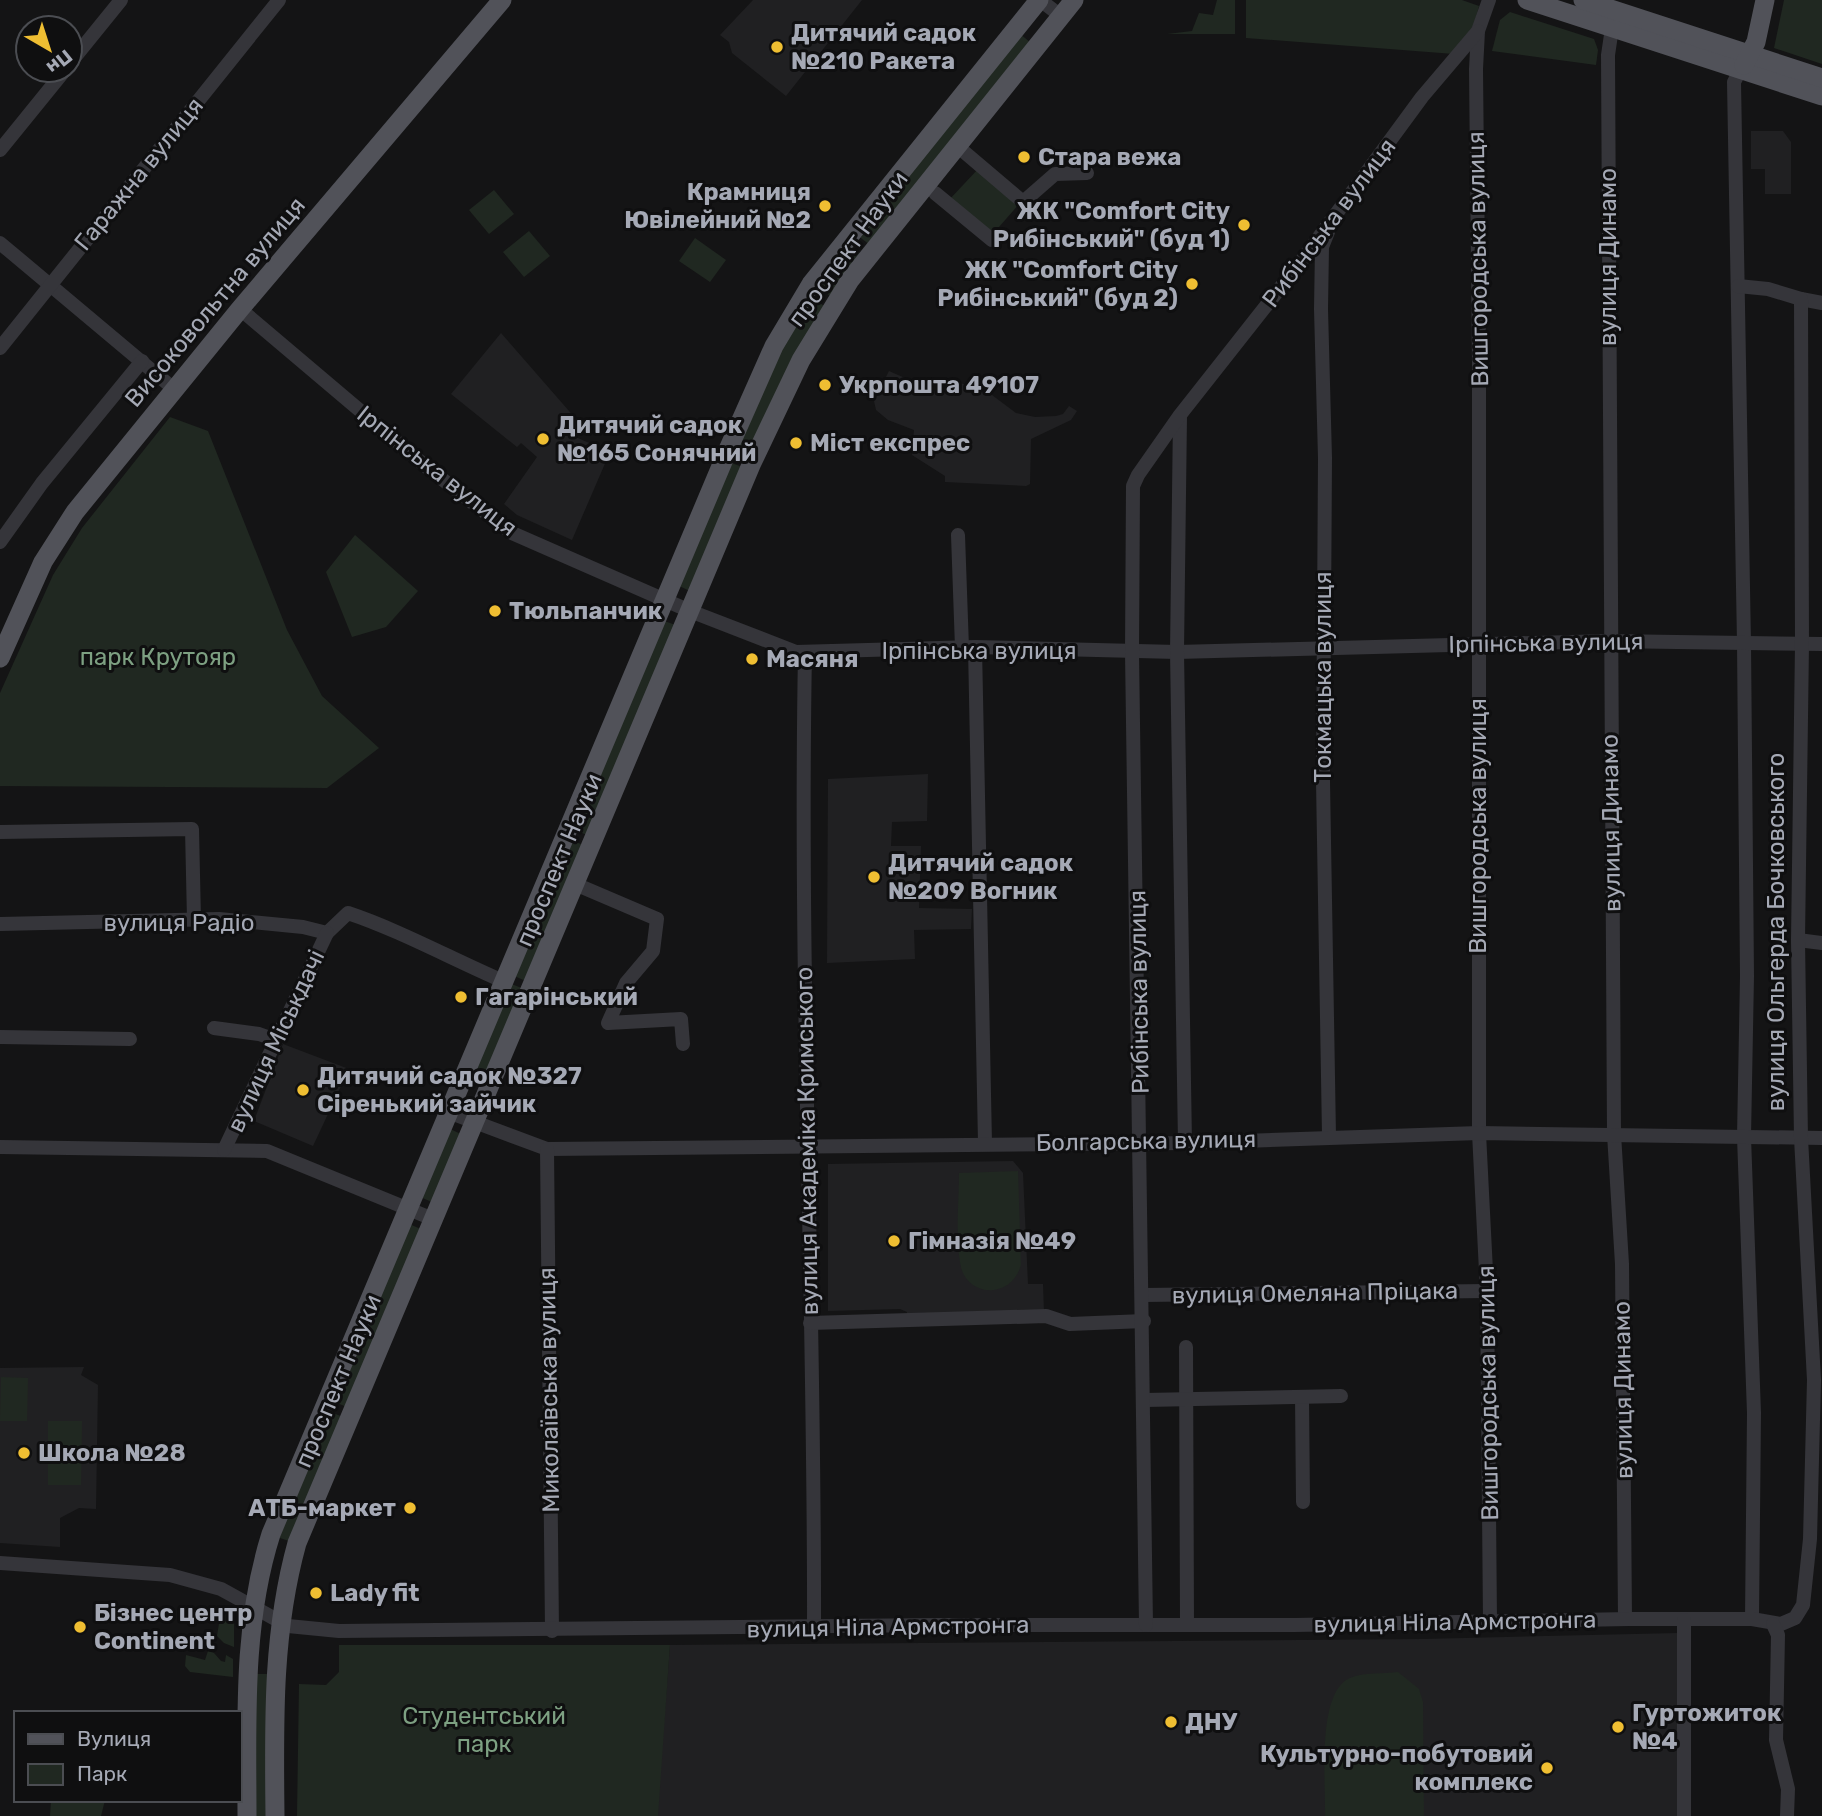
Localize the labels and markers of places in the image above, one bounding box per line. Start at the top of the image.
place label: Дитячий садок №210 Ракета [791,19,977,75]
marker: Дитячий садок №210 Ракета [769,39,785,55]
place label: Стара вежа [1038,143,1181,171]
marker: Стара вежа [1016,149,1032,165]
place label: Крамниця Ювілейний №2 [624,178,811,234]
place label: ЖК "Comfort City Рибінський" (буд 1) [993,197,1230,253]
marker: Крамниця Ювілейний №2 [817,198,833,214]
marker: ЖК "Comfort City Рибінський" (буд 1) [1236,217,1252,233]
place label: ЖК "Comfort City Рибінський" (буд 2) [937,256,1178,312]
marker: ЖК "Comfort City Рибінський" (буд 2) [1184,276,1200,292]
place label: Укрпошта 49107 [839,371,1039,399]
marker: Укрпошта 49107 [817,377,833,393]
place label: Дитячий садок №165 Сонячний [557,411,756,467]
place label: Міст експрес [810,429,970,457]
marker: Дитячий садок №165 Сонячний [535,431,551,447]
marker: Міст експрес [788,435,804,451]
place label: Тюльпанчик [509,597,663,625]
marker: Тюльпанчик [487,603,503,619]
place label: Масяня [766,645,859,673]
marker: Масяня [744,651,760,667]
place label: Дитячий садок №209 Вогник [888,849,1074,905]
marker: Дитячий садок №209 Вогник [866,869,882,885]
place label: Гагарінський [475,983,638,1011]
marker: Гагарінський [453,989,469,1005]
place label: Дитячий садок №327 Сіренький зайчик [317,1062,582,1118]
marker: Дитячий садок №327 Сіренький зайчик [295,1082,311,1098]
place label: Гімназія №49 [908,1227,1076,1255]
marker: Гімназія №49 [886,1233,902,1249]
place label: Школа №28 [38,1439,186,1467]
marker: Школа №28 [16,1445,32,1461]
place label: АТБ-маркет [248,1494,396,1522]
marker: АТБ-маркет [402,1500,418,1516]
place label: Lady fit [330,1579,420,1607]
marker: Lady fit [308,1585,324,1601]
place label: Бізнес центр Continent [94,1599,252,1655]
marker: Бізнес центр Continent [72,1619,88,1635]
place label: Гуртожиток №4 [1632,1699,1782,1755]
place label: ДНУ [1185,1708,1238,1736]
marker: ДНУ [1163,1714,1179,1730]
marker: Гуртожиток №4 [1610,1719,1626,1735]
place label: Культурно-побутовий комплекс [1260,1740,1533,1796]
marker: Культурно-побутовий комплекс [1539,1760,1555,1776]

